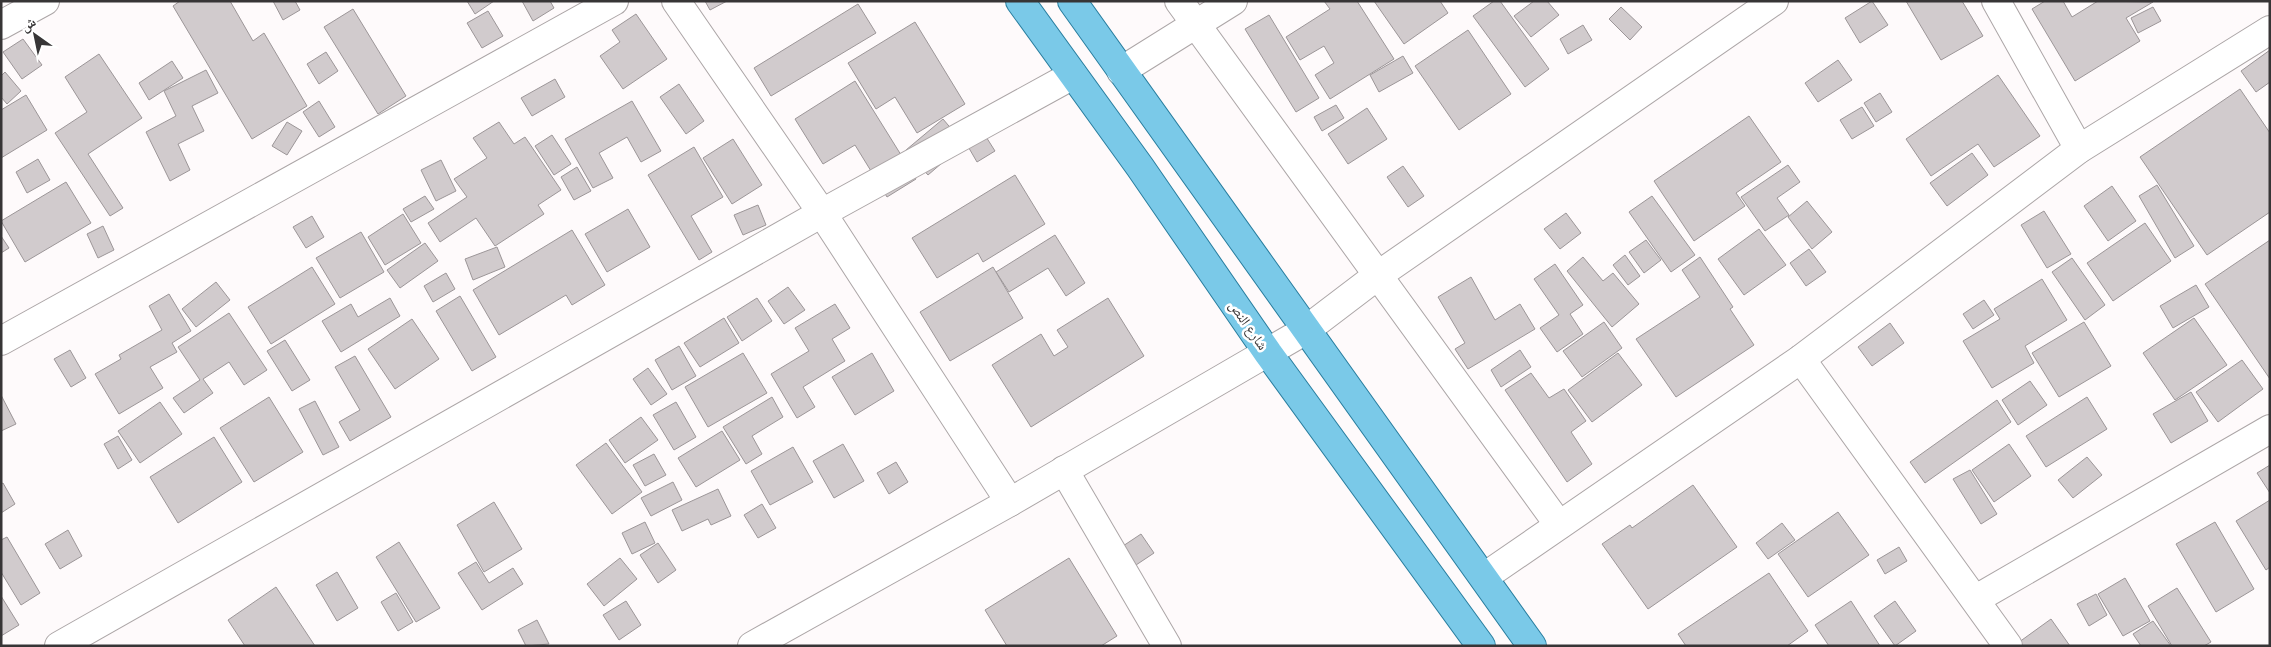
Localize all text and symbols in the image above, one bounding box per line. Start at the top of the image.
north arrow [10,10,60,60]
text: ش [17,12,39,36]
street label: شارع النص [1224,297,1272,354]

